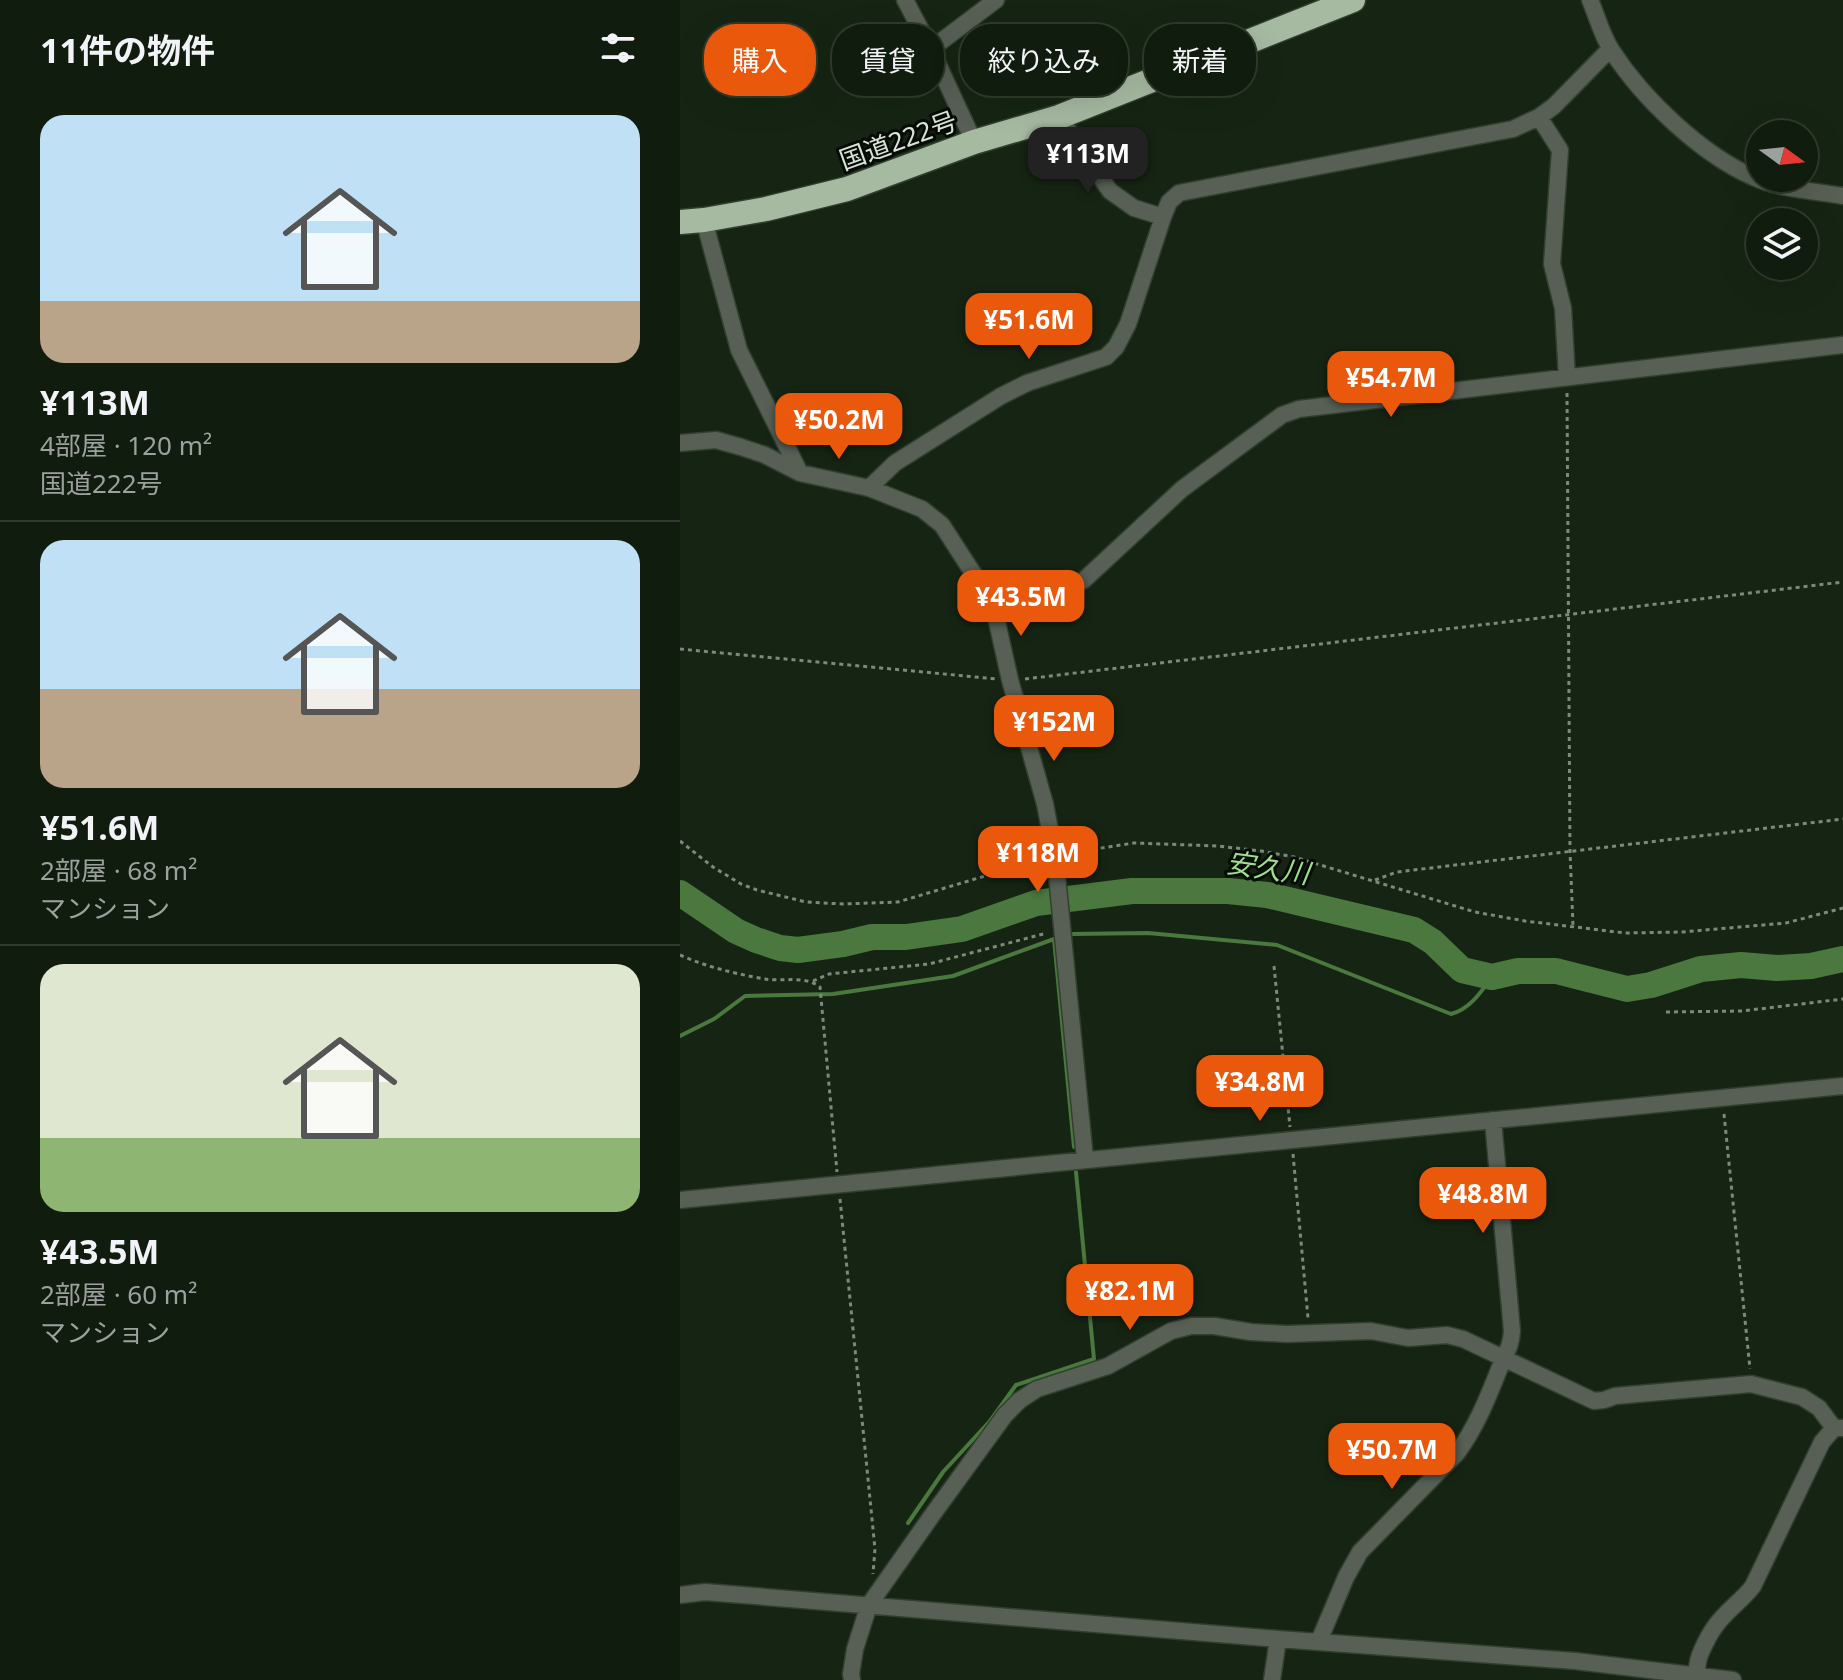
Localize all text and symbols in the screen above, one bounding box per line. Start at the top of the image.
chip: 購入 [704,24,816,96]
chip: 賃貸 [832,24,944,96]
chip: 絞り込み [960,24,1128,96]
chip: 新着 [1144,24,1256,96]
icon: filters [596,26,640,70]
text: 11件の物件 [40,27,215,73]
street label: 国道222号 [834,102,962,178]
north arrow [1746,120,1818,192]
map controls [1746,120,1818,280]
pin: ¥113M [1032,127,1144,195]
text: ¥113M [1046,135,1130,171]
icon: home [268,167,412,311]
button: layers [1746,208,1818,280]
pin: ¥51.6M [964,293,1094,361]
text: ¥51.6M [983,301,1075,337]
pin: ¥54.7M [1326,351,1456,419]
text: ¥54.7M [1345,359,1437,395]
text: ¥113M [40,379,150,425]
pin: ¥50.2M [774,393,904,461]
text: ¥50.2M [793,401,885,437]
text: 4部屋 · 120 m² [40,427,212,463]
text: 国道222号 [40,465,163,501]
pin: ¥43.5M [956,570,1086,638]
text: ¥43.5M [975,578,1067,614]
icon: home [268,592,412,736]
pin: ¥152M [998,695,1110,763]
text: ¥152M [1012,703,1096,739]
text: ¥51.6M [40,804,159,850]
pin: ¥118M [982,826,1094,894]
text: ¥118M [996,834,1080,870]
water label: 安久川 [1224,842,1315,892]
text: 2部屋 · 68 m² [40,852,197,888]
text: マンション [40,890,170,926]
icon: home [268,1016,412,1160]
pin: ¥34.8M [1195,1055,1325,1123]
text: ¥34.8M [1214,1063,1306,1099]
pin: ¥48.8M [1418,1167,1548,1235]
text: ¥48.8M [1437,1175,1529,1211]
text: ¥43.5M [40,1228,159,1274]
pin: ¥82.1M [1065,1264,1195,1332]
text: ¥82.1M [1084,1272,1176,1308]
text: 2部屋 · 60 m² [40,1276,197,1312]
text: マンション [40,1314,170,1350]
pin: ¥50.7M [1327,1423,1457,1491]
text: ¥50.7M [1346,1431,1438,1467]

